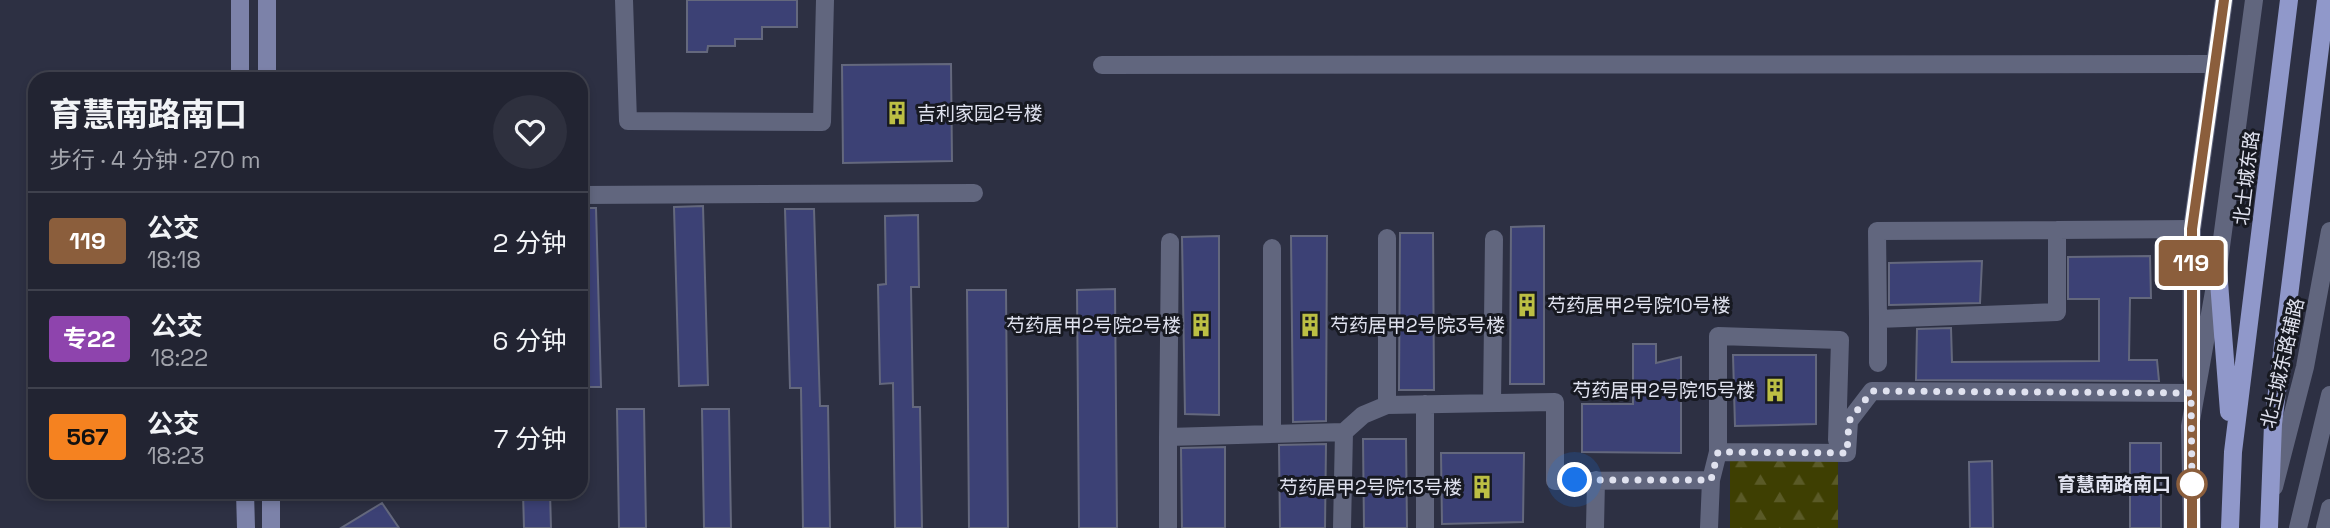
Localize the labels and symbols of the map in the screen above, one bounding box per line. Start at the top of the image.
building icon: 吉利家园2号楼 [883,99,911,127]
place label: 吉利家园2号楼 [917,101,1042,126]
street label: 北土城东路 [2228,129,2265,227]
line badge: 119 [2151,240,2231,286]
building icon: 芍药居甲2号院10号楼 [1513,291,1541,319]
place label: 芍药居甲2号院10号楼 [1547,293,1731,318]
street label: 北土城东路辅路 [2255,295,2310,431]
building icon: 芍药居甲2号院2号楼 [1187,311,1215,339]
building icon: 芍药居甲2号院3号楼 [1296,311,1324,339]
place label: 芍药居甲2号院2号楼 [1006,313,1181,338]
place label: 芍药居甲2号院3号楼 [1330,313,1505,338]
building icon: 芍药居甲2号院15号楼 [1761,376,1789,404]
place label: 芍药居甲2号院15号楼 [1572,378,1755,403]
your location [1557,462,1592,497]
marker: 育慧南路南口 [2177,469,2207,499]
place label: 育慧南路南口 [2057,472,2171,497]
building icon: 芍药居甲2号院13号楼 [1468,473,1496,501]
place label: 芍药居甲2号院13号楼 [1279,475,1462,500]

